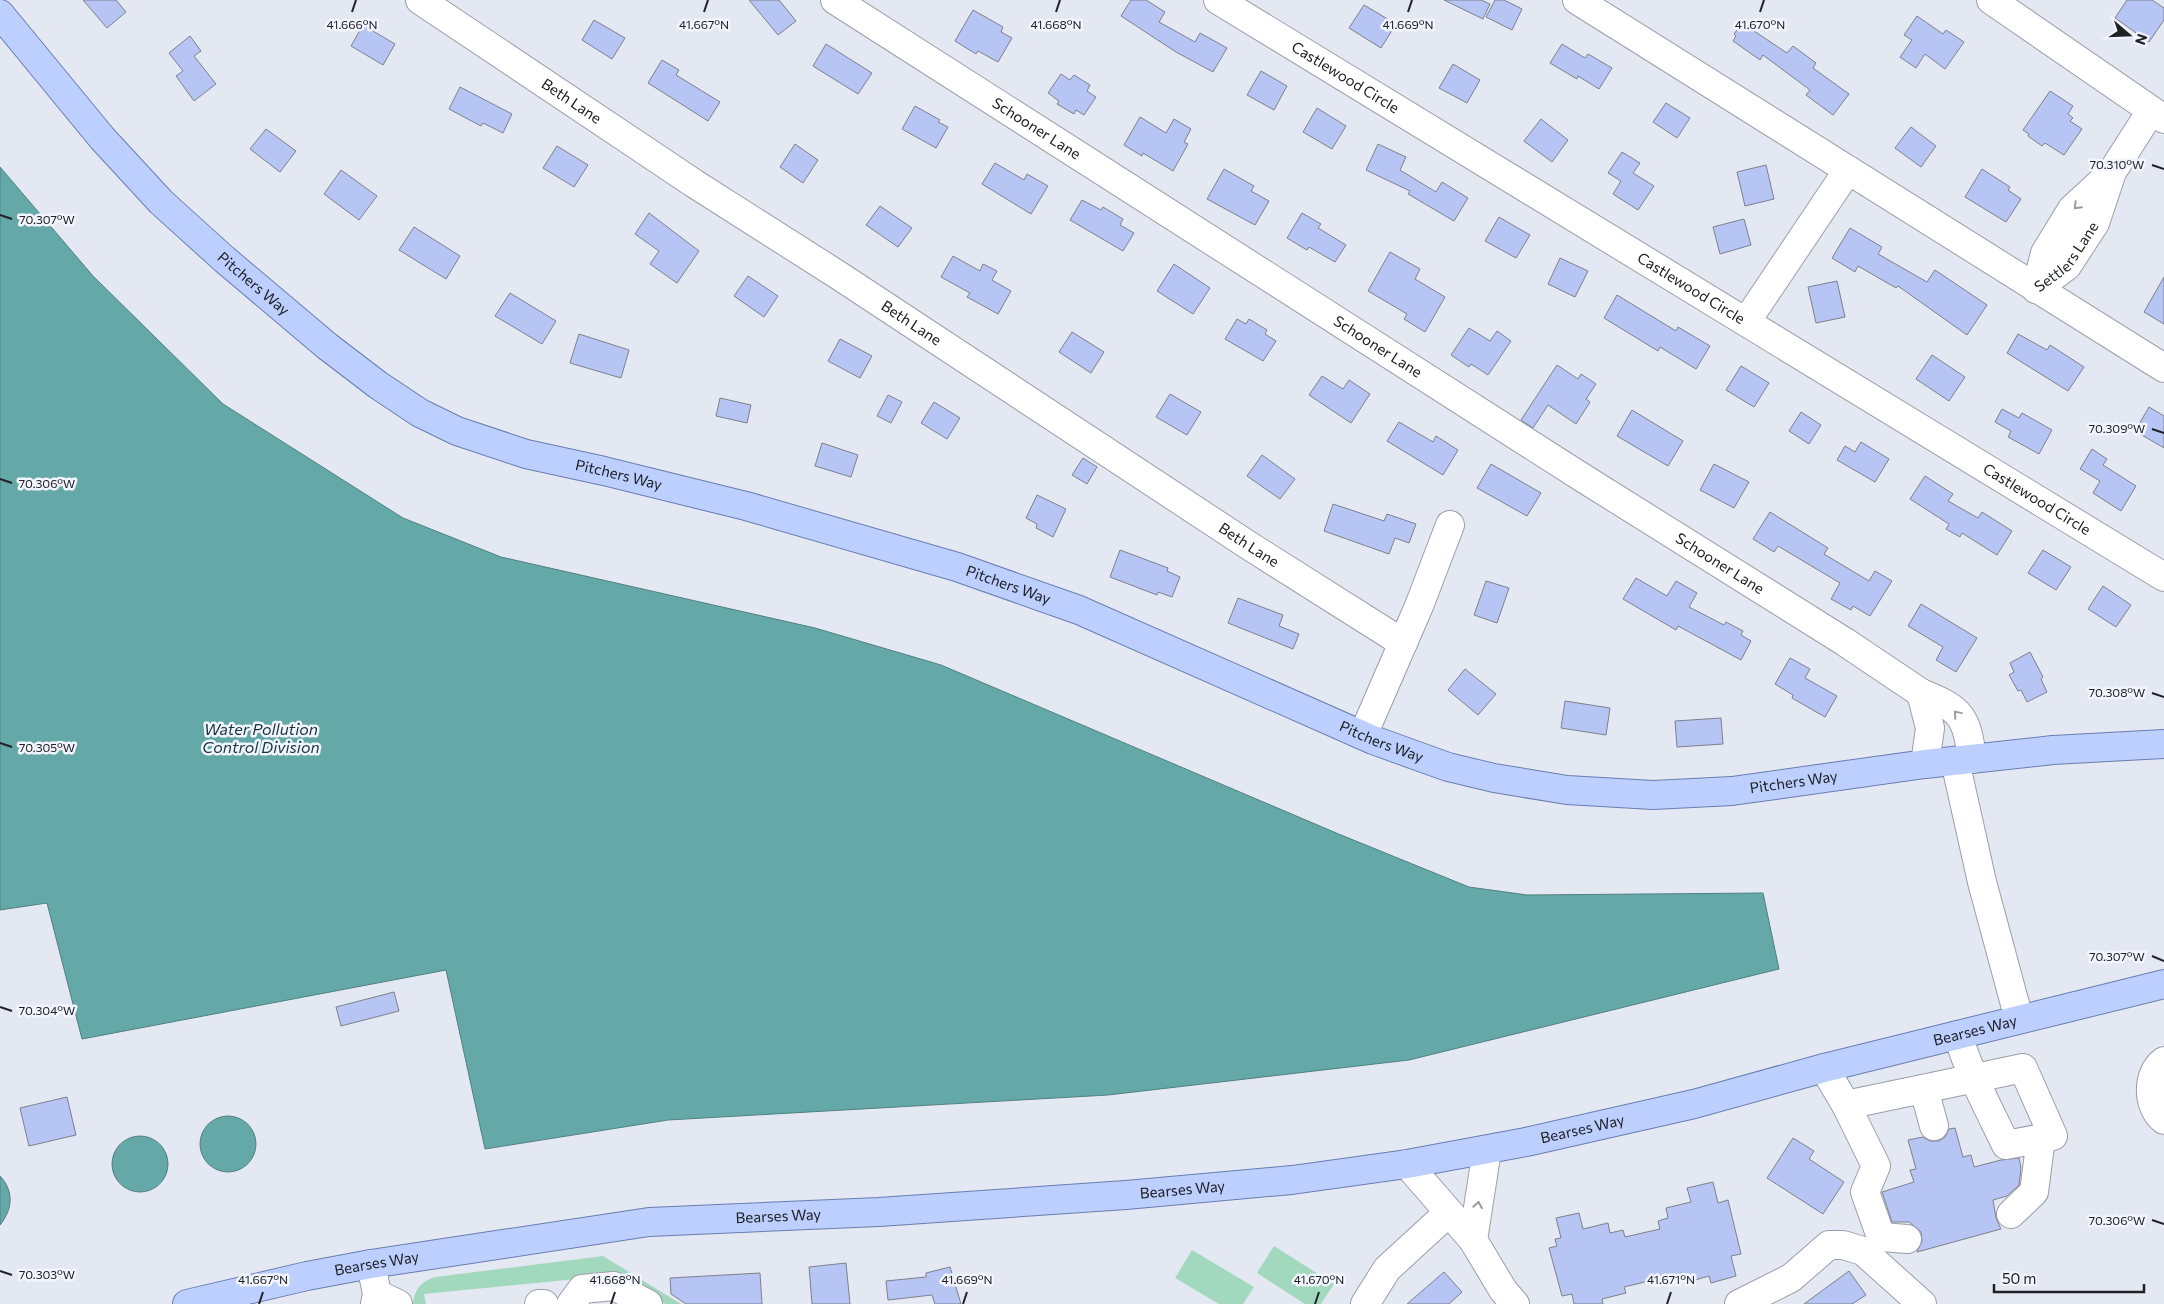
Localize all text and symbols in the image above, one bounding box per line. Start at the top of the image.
north arrow [2104,10,2154,60]
text: 41.666°N [326,17,378,31]
text: 41.667°N [679,17,729,31]
text: 41.668°N [1030,17,1082,31]
text: 41.669°N [1383,17,1433,31]
text: 41.670°N [1735,17,1785,31]
text: N [2132,32,2152,47]
street label: Castlewood Circle [1289,37,1403,116]
street label: Beth Lane [539,74,605,127]
street label: Schooner Lane [989,93,1084,163]
text: 70.310°W [2090,157,2144,171]
one-way arrow [2073,200,2082,209]
text: 70.307°W [19,212,75,226]
street label: Settlers Lane [2030,218,2102,295]
street label: Pitchers Way [214,248,294,319]
street label: Castlewood Circle [1634,248,1749,327]
street label: Beth Lane [878,296,945,349]
street label: Schooner Lane [1331,311,1426,381]
text: 70.309°W [2089,421,2145,435]
street label: Pitchers Way [574,455,664,493]
street label: Castlewood Circle [1980,459,2094,538]
text: 70.306°W [19,476,75,490]
street label: Beth Lane [1216,518,1283,570]
street label: Schooner Lane [1673,528,1768,597]
street label: Pitchers Way [964,561,1054,607]
text: 70.308°W [2089,685,2145,699]
one-way arrow [1955,711,1963,720]
street label: Pitchers Way [1337,716,1426,766]
water label: Water Pollution Control Division [202,719,320,756]
text: 70.305°W [19,740,75,754]
street label: Pitchers Way [1748,766,1839,796]
text: 70.307°W [2089,949,2145,963]
text: 70.304°W [19,1003,75,1017]
street label: Bearses Way [1931,1011,2019,1049]
street label: Bearses Way [1539,1110,1626,1146]
street label: Bearses Way [1139,1176,1226,1202]
one-way arrow [1473,1201,1483,1209]
street label: Bearses Way [735,1205,822,1226]
text: 70.306°W [2089,1213,2145,1227]
street label: Bearses Way [333,1247,420,1279]
scale bar [1994,1262,2144,1294]
text: 70.303°W [19,1267,75,1281]
text: 50 m [2002,1269,2036,1287]
text: 41.667°N [238,1272,288,1286]
text: 41.668°N [589,1272,641,1286]
text: 41.669°N [942,1272,992,1286]
text: 41.670°N [1294,1272,1344,1286]
text: 41.671°N [1647,1272,1695,1286]

